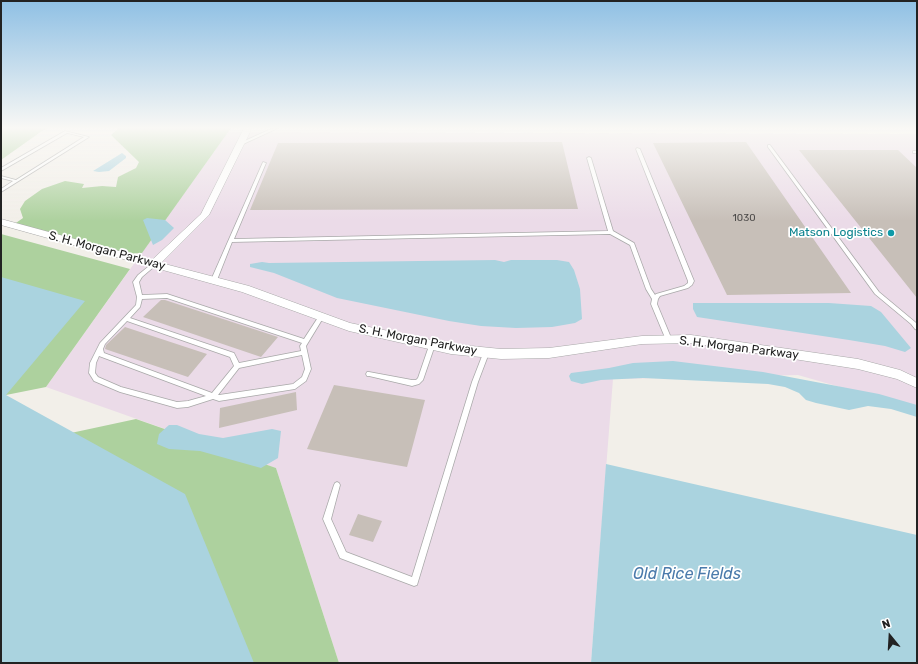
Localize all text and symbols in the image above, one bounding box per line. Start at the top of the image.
house number: 1030 [733,212,755,224]
place label: Matson Logistics [789,226,883,240]
street label: S. H. Morgan Parkway [47,228,167,274]
marker: Matson Logistics [886,228,896,238]
street label: S. H. Morgan Parkway [358,321,478,359]
street label: S. H. Morgan Parkway [678,334,800,362]
water label: Old Rice Fields [633,564,741,584]
north arrow [870,616,910,656]
text: N [880,617,892,632]

